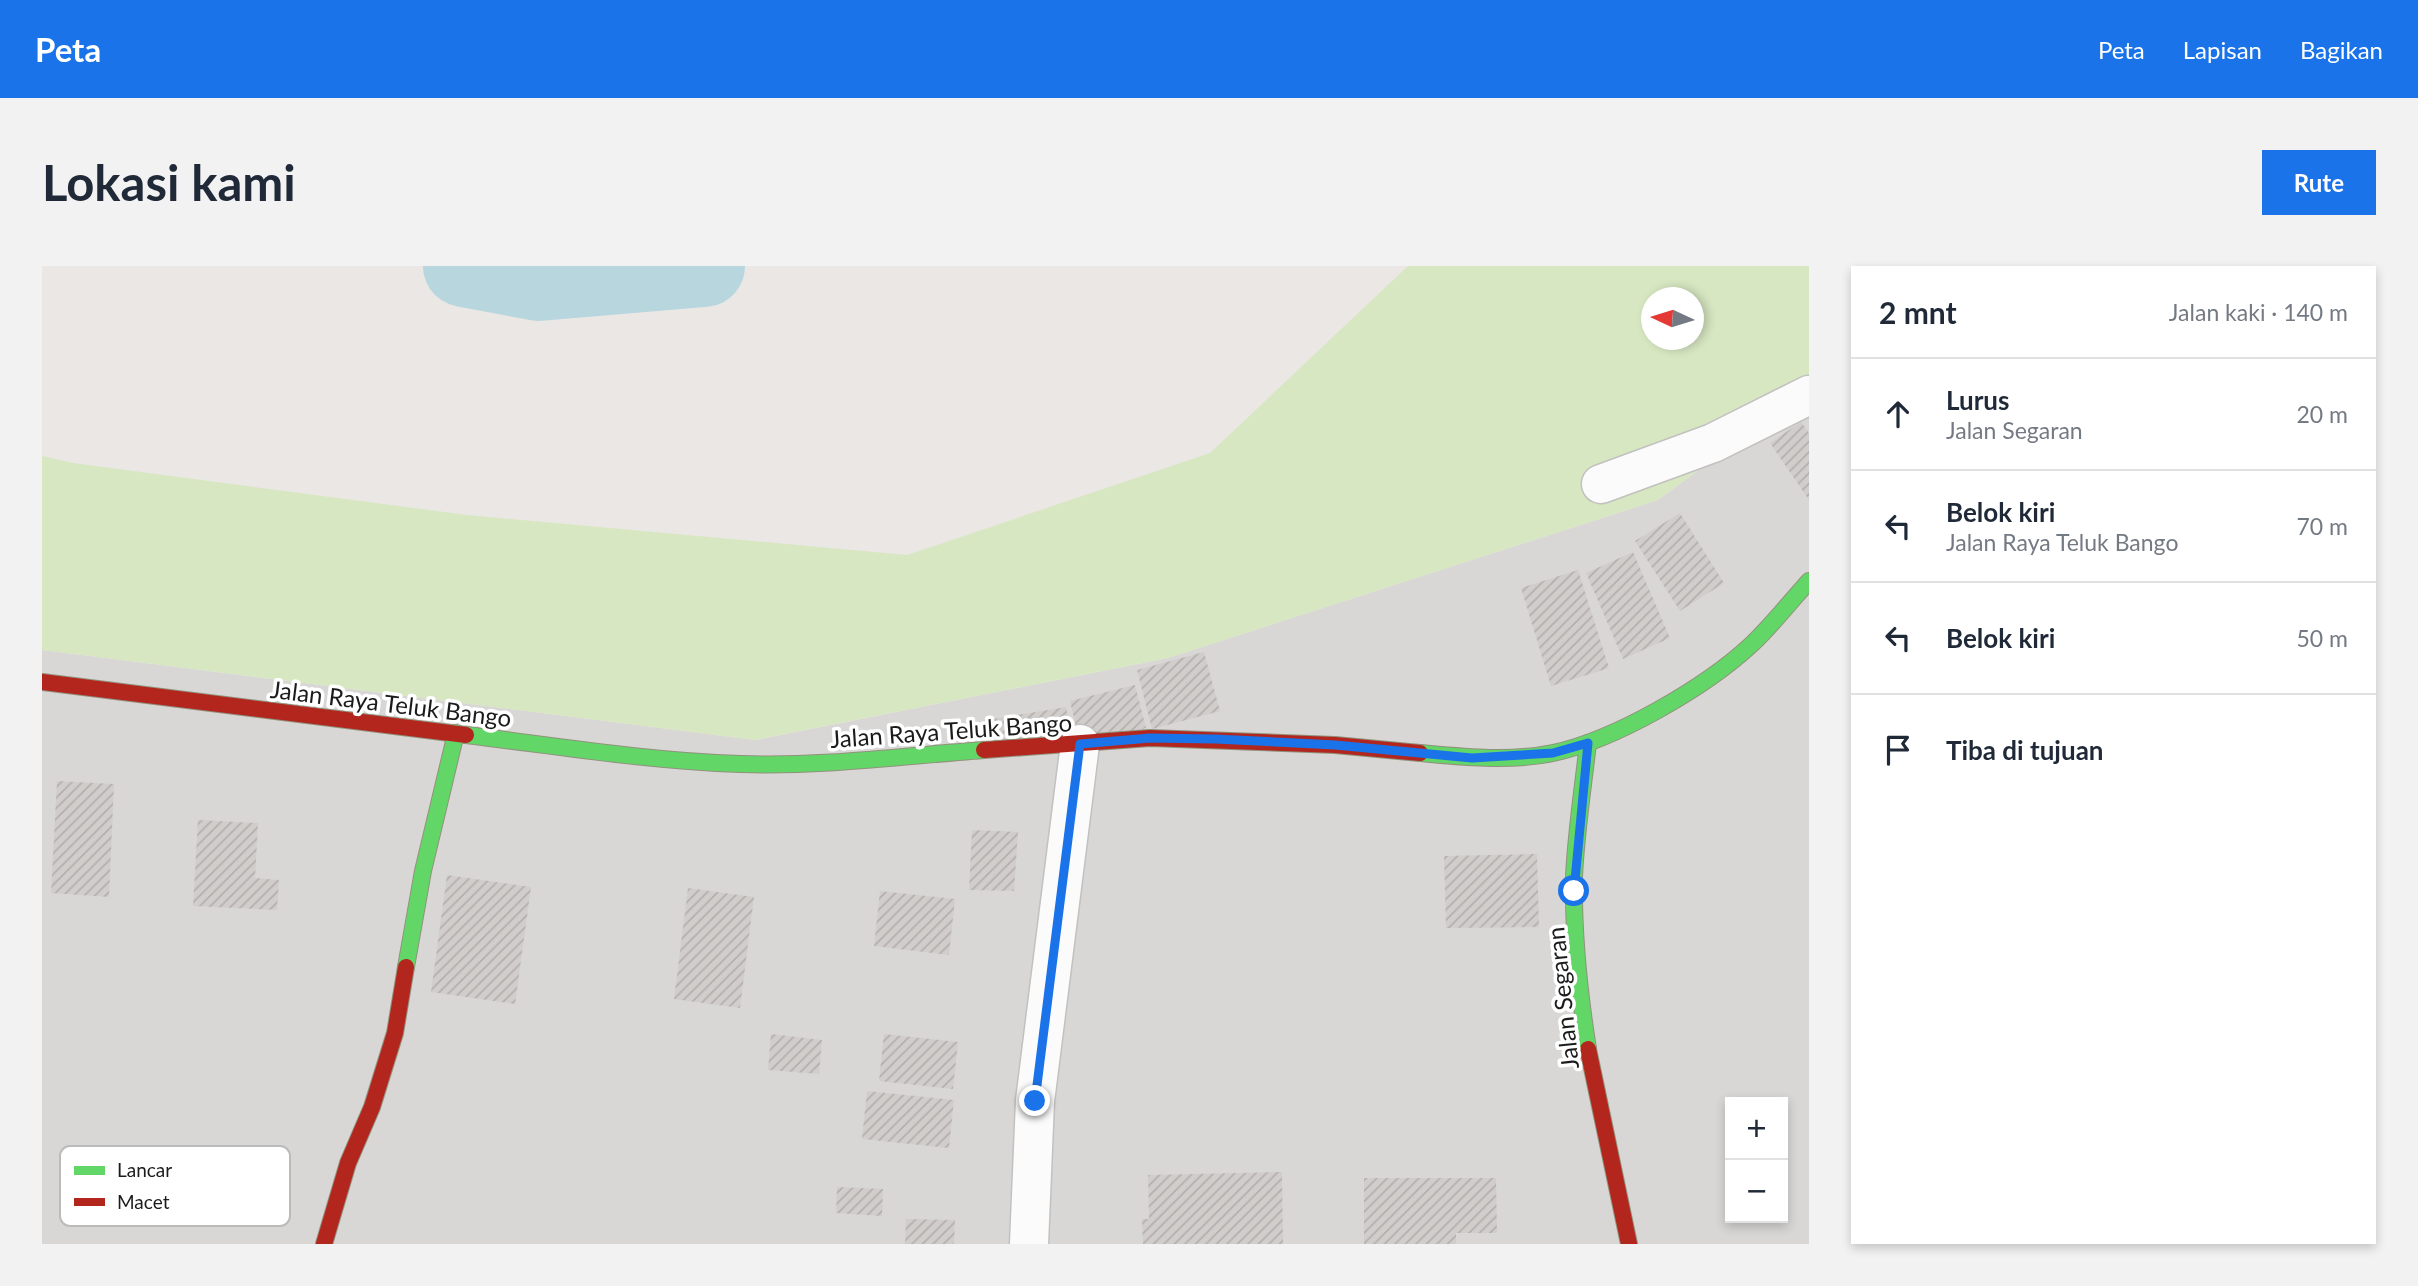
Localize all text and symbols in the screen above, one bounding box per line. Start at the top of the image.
text: Peta [35,29,101,69]
text: Peta [2098,35,2145,64]
text: Lapisan [2183,35,2262,64]
text: Bagikan [2300,35,2383,64]
button: Rute [2262,150,2376,215]
text: Lokasi kami [42,153,296,211]
north arrow [1641,287,1704,350]
text: 2 mnt [1879,294,1957,330]
text: Jalan kaki · 140 m [2169,298,2348,326]
text: Lurus [1946,384,2009,416]
icon: ahead [1879,395,1917,433]
text: 20 m [2297,400,2348,428]
text: Jalan Segaran [1946,416,2083,444]
text: Belok kiri [1946,496,2055,528]
icon: left [1879,507,1917,545]
text: 70 m [2297,512,2348,540]
text: Jalan Raya Teluk Bango [1946,528,2178,556]
icon: left [1879,619,1917,657]
text: Belok kiri [1946,622,2055,654]
text: 50 m [2297,624,2348,652]
street label: Jalan Raya Teluk Bango [269,674,513,732]
street label: Jalan Raya Teluk Bango [829,707,1073,753]
icon: arrive [1879,731,1917,769]
text: Tiba di tujuan [1946,734,2104,766]
route start [1558,875,1589,906]
street label: Jalan Segaran [1540,926,1584,1070]
route end [1019,1085,1050,1116]
map controls [1725,1097,1788,1223]
button: + [1725,1097,1788,1160]
legend [60,1146,290,1226]
text: Lancar [117,1158,172,1181]
button: − [1725,1160,1788,1223]
text: Macet [117,1190,170,1213]

